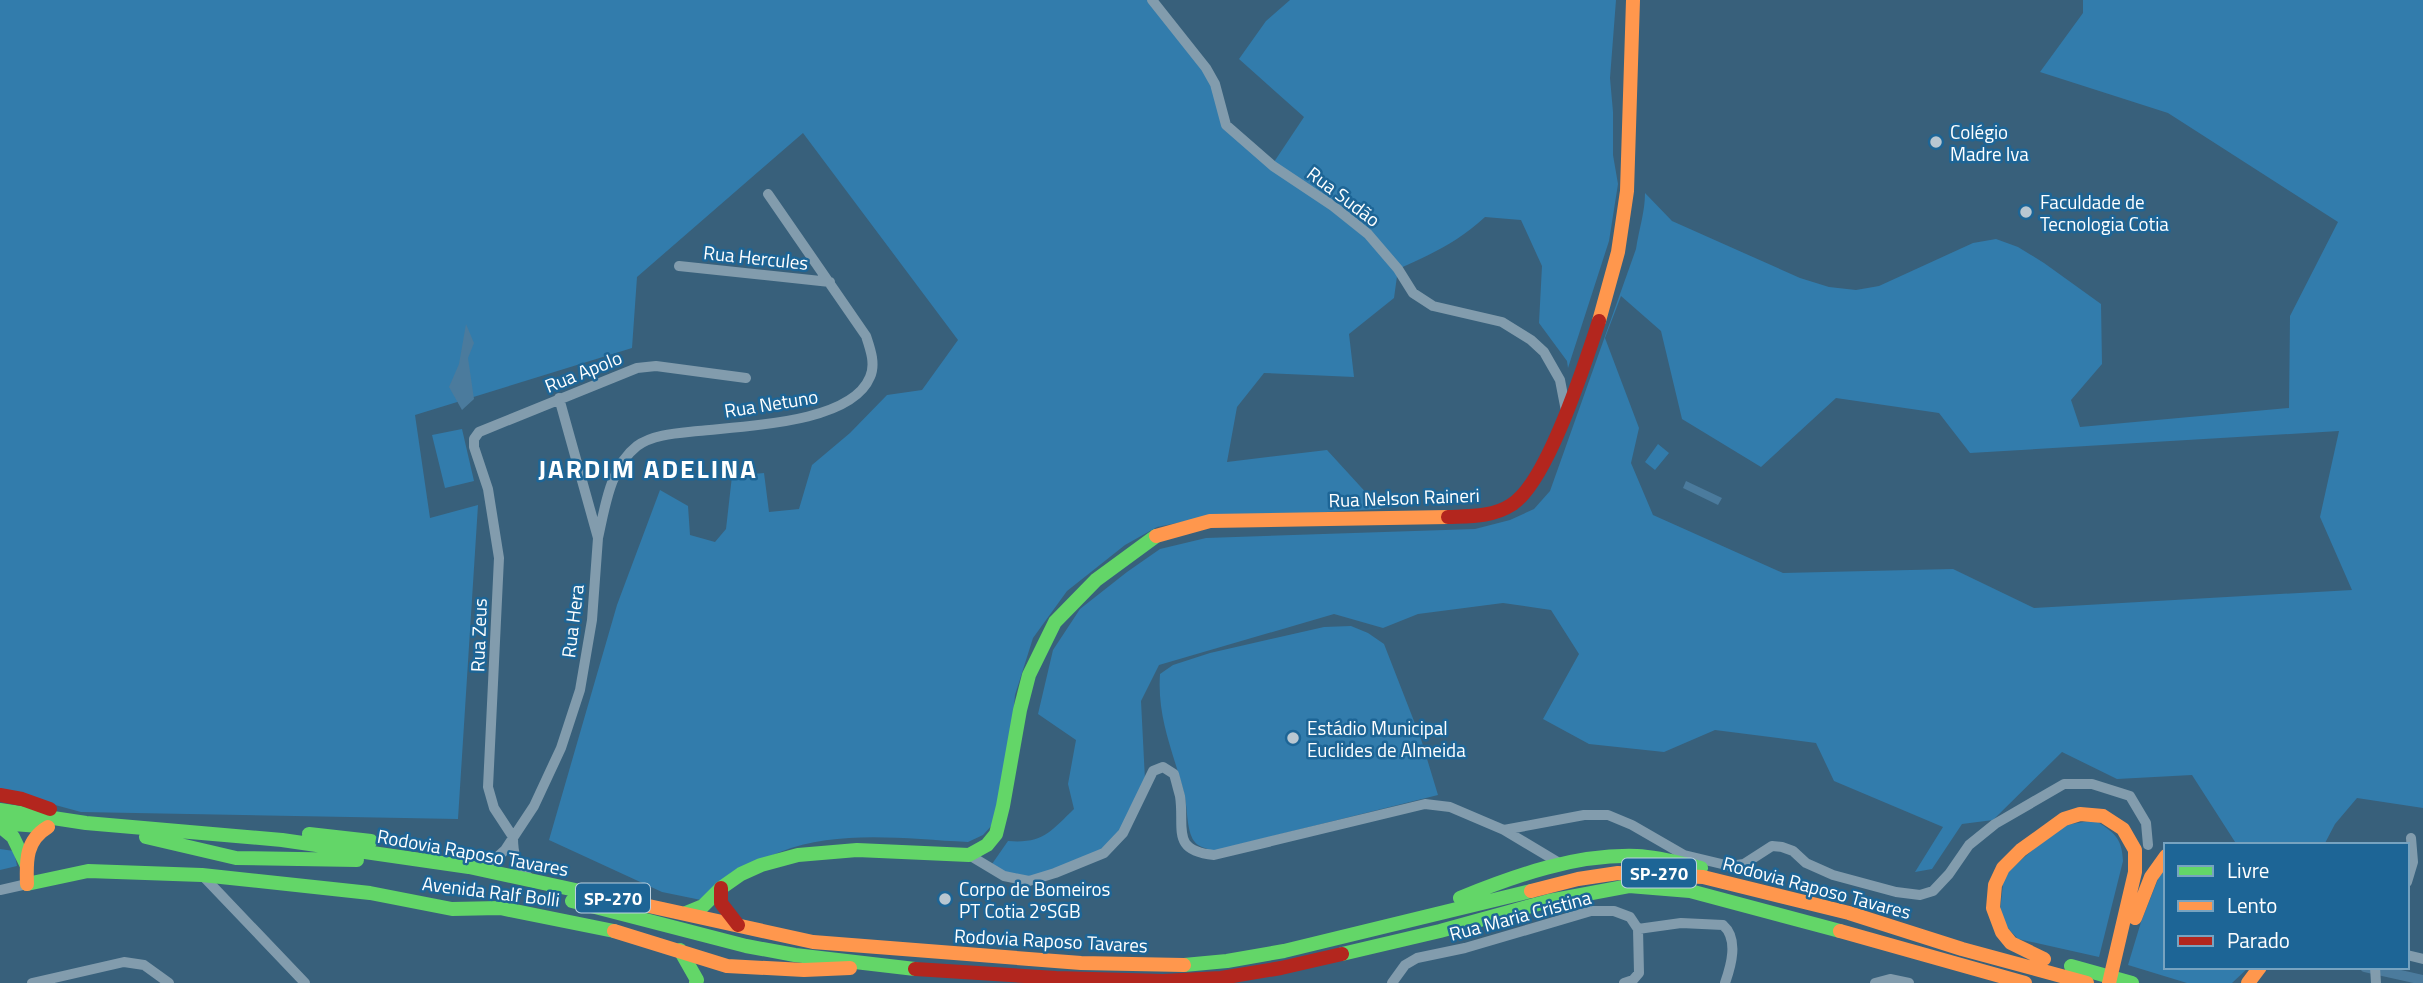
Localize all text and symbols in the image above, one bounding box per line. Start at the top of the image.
place label: Colégio Madre Iva [1950,117,2029,168]
marker: Colégio Madre Iva [1928,134,1944,150]
street label: Rua Sudão [1301,159,1387,233]
place label: Faculdade de Tecnologia Cotia [2040,187,2169,238]
marker: Faculdade de Tecnologia Cotia [2018,204,2034,220]
street label: Rua Hercules [702,237,810,277]
street label: Rua Apolo [540,342,626,400]
street label: Rua Netuno [722,381,820,425]
district label: JARDIM ADELINA [538,449,758,488]
street label: Rua Nelson Raineri [1328,480,1480,514]
street label: Rua Hera [553,582,591,659]
street label: Rua Zeus [462,597,494,672]
place label: Estádio Municipal Euclides de Almeida [1307,713,1466,764]
marker: Estádio Municipal Euclides de Almeida [1285,730,1301,746]
street label: Rodovia Raposo Tavares [375,821,571,883]
legend [2164,843,2409,969]
street label: Rodovia Raposo Tavares [1720,848,1915,926]
text: Livre [2227,854,2269,886]
road number: SP-270 [1622,858,1696,888]
street label: Avenida Ralf Bolli [421,868,561,914]
place label: Corpo de Bomeiros PT Cotia 2ºSGB [959,874,1111,925]
street label: Rua Maria Cristina [1446,882,1595,948]
road number: SP-270 [576,884,650,912]
text: Lento [2227,889,2277,921]
marker: Corpo de Bomeiros PT Cotia 2ºSGB [937,891,953,907]
street label: Rodovia Raposo Tavares [953,920,1149,960]
text: Parado [2227,924,2290,956]

